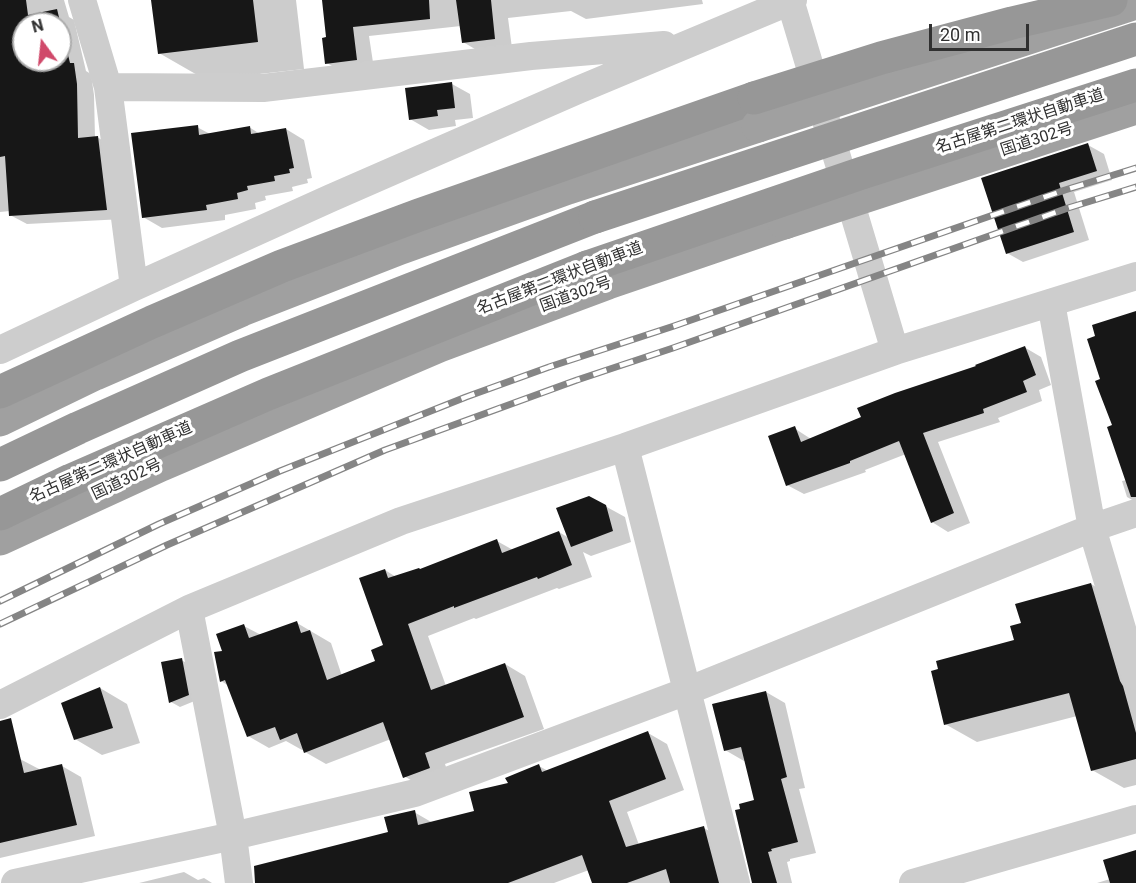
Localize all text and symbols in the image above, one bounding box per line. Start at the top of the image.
north arrow [12,12,72,72]
scale bar [932,12,1032,50]
text: N [30,15,46,37]
text: 20 m [940,24,980,45]
street label: 名古屋第二環状自動車道 [933,86,1107,158]
street label: 国道302号 [998,119,1076,161]
street label: 名古屋第二環状自動車道 [474,239,646,319]
street label: 国道302号 [537,273,615,317]
street label: 名古屋第二環状自動車道 [27,418,195,508]
street label: 国道302号 [89,455,165,505]

